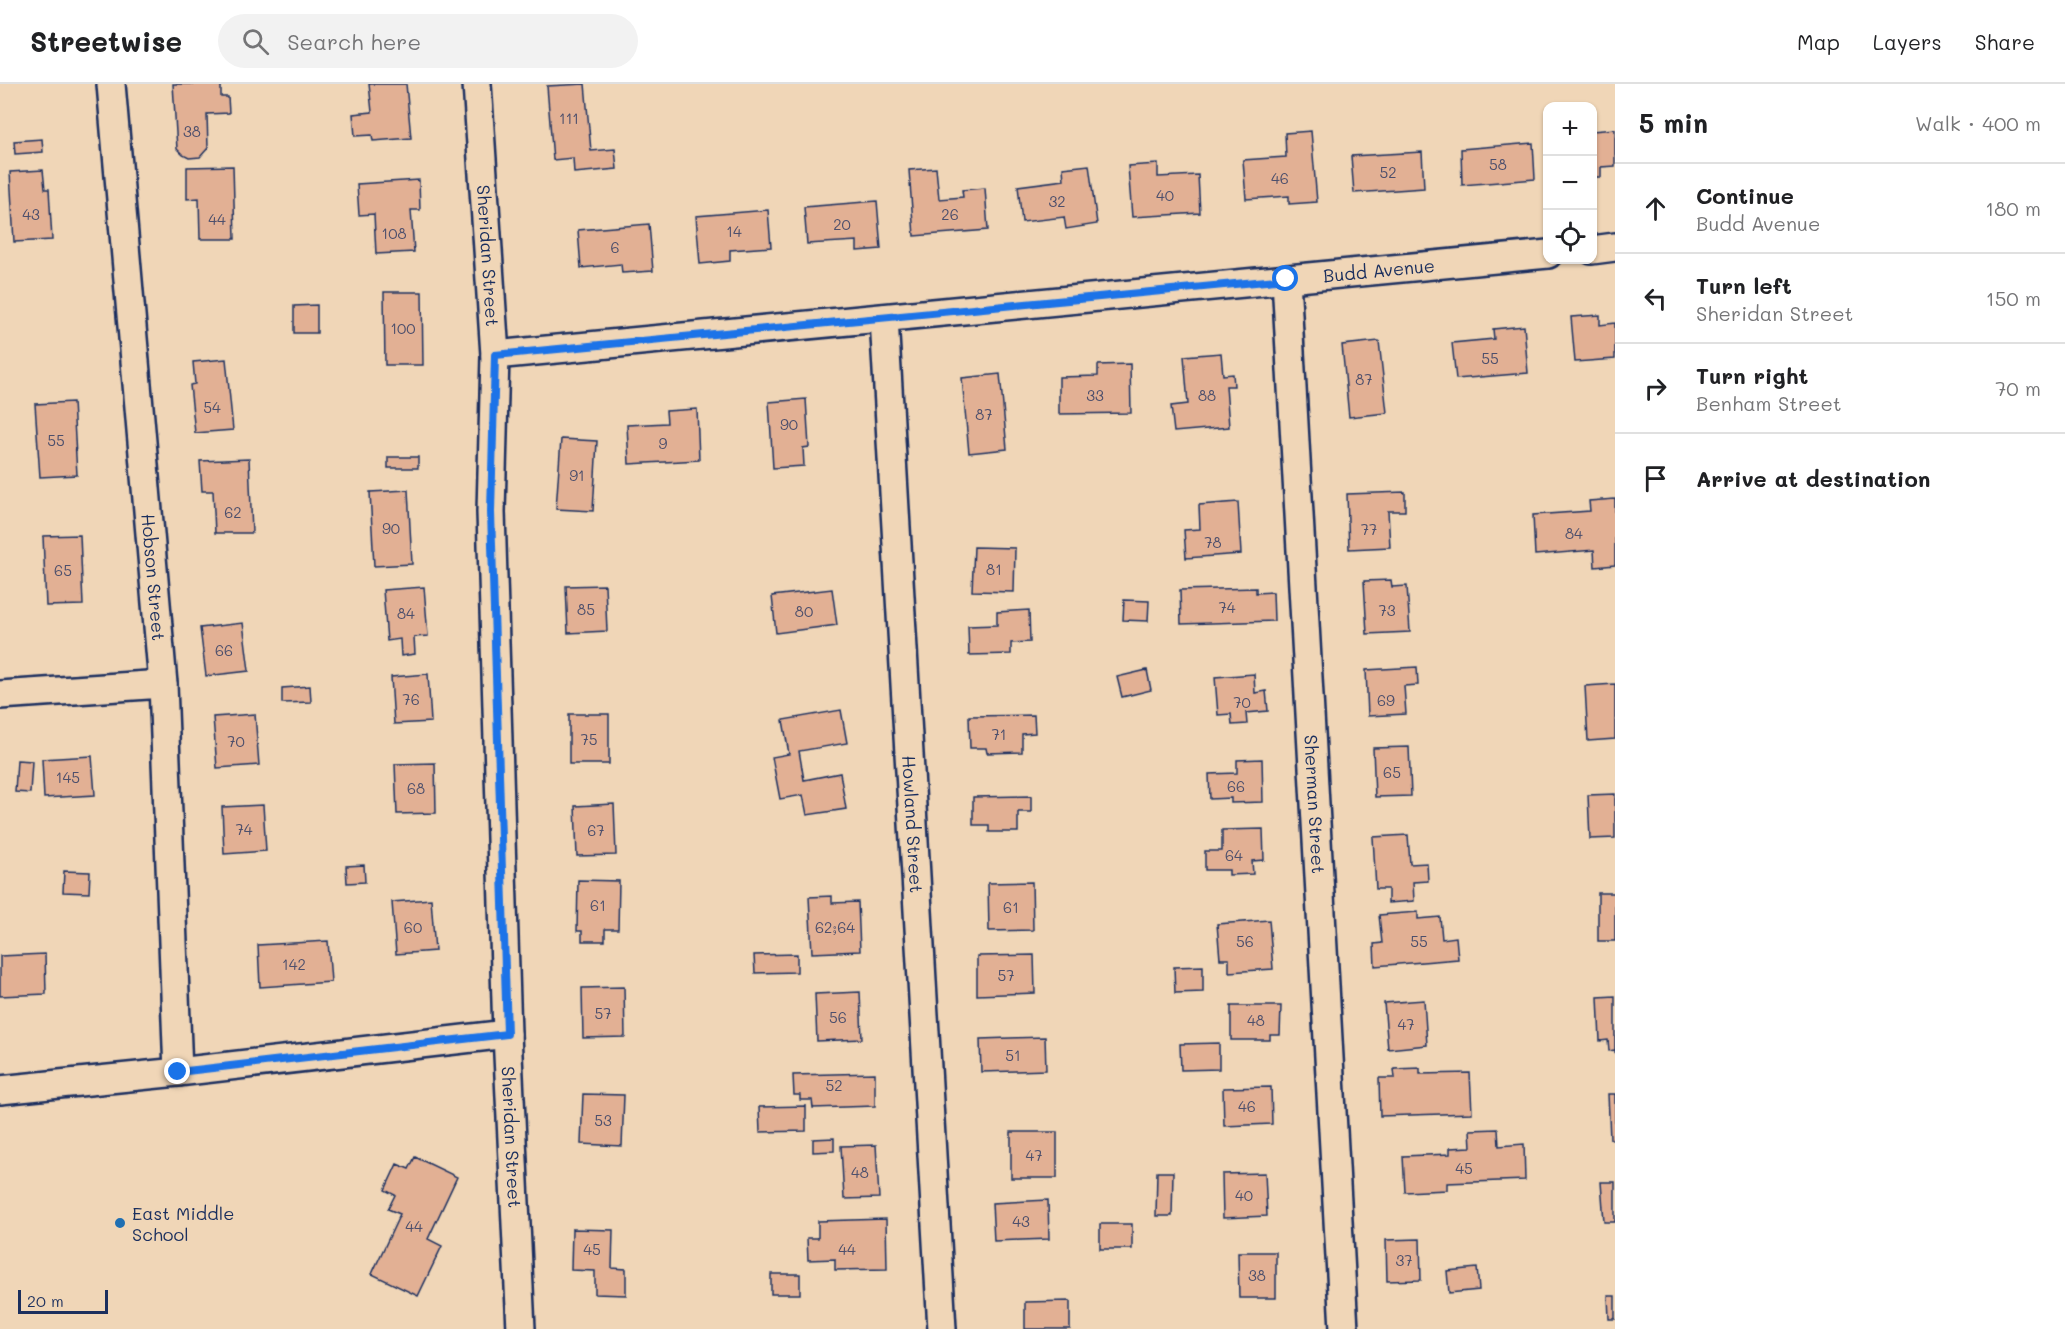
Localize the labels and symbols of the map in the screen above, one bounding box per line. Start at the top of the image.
house number: 111 [559,108,579,128]
house number: 38 [183,121,201,141]
house number: 58 [1489,154,1507,174]
house number: 52 [1379,162,1397,182]
house number: 46 [1271,168,1289,188]
street label: Sheridan Street [472,184,505,327]
house number: 40 [1156,185,1174,205]
house number: 32 [1048,191,1066,211]
house number: 43 [22,204,40,224]
house number: 26 [941,204,959,224]
house number: 44 [208,209,226,229]
house number: 20 [833,214,851,234]
house number: 14 [726,221,742,241]
house number: 108 [381,223,407,243]
house number: 6 [610,237,620,257]
street label: Budd Avenue [1322,253,1436,288]
route start [1272,265,1298,291]
house number: 100 [390,318,416,338]
house number: 55 [1481,348,1499,368]
house number: 87 [1355,369,1373,389]
house number: 33 [1086,385,1104,405]
house number: 88 [1198,385,1216,405]
house number: 54 [203,397,221,417]
house number: 87 [975,404,993,424]
house number: 90 [780,414,798,434]
house number: 55 [47,430,65,450]
house number: 9 [659,433,668,453]
house number: 91 [569,465,585,485]
house number: 62 [224,502,242,522]
street label: Hobson Street [136,513,171,642]
house number: 90 [382,518,400,538]
house number: 77 [1361,519,1377,539]
house number: 84 [1565,523,1583,543]
house number: 78 [1204,532,1222,552]
house number: 81 [986,559,1002,579]
house number: 65 [54,560,72,580]
house number: 74 [1218,597,1236,617]
house number: 85 [577,599,595,619]
house number: 73 [1378,600,1396,620]
house number: 80 [795,601,813,621]
house number: 84 [397,603,415,623]
house number: 66 [215,640,233,660]
house number: 76 [402,689,420,709]
house number: 69 [1377,690,1395,710]
house number: 70 [1233,692,1251,712]
house number: 71 [991,724,1007,744]
house number: 75 [580,729,598,749]
house number: 70 [227,731,245,751]
street label: Sherman Street [1299,734,1331,874]
street label: Howland Street [897,755,929,894]
house number: 65 [1383,762,1401,782]
house number: 145 [56,767,80,787]
house number: 66 [1227,776,1245,796]
house number: 68 [407,778,425,798]
house number: 74 [235,819,253,839]
house number: 67 [587,820,605,840]
house number: 64 [1225,845,1243,865]
house number: 61 [590,895,606,915]
house number: 61 [1003,897,1019,917]
house number: 60 [404,917,422,937]
house number: 62;64 [815,917,855,937]
house number: 56 [1236,931,1254,951]
house number: 55 [1410,931,1428,951]
house number: 142 [282,954,306,974]
house number: 57 [997,965,1015,985]
house number: 57 [594,1003,612,1023]
house number: 56 [829,1007,847,1027]
house number: 48 [1247,1010,1265,1030]
house number: 47 [1397,1014,1415,1034]
house number: 51 [1005,1045,1021,1065]
route end [164,1058,190,1084]
street label: Sheridan Street [497,1066,527,1208]
house number: 52 [825,1075,843,1095]
house number: 46 [1238,1096,1256,1116]
house number: 53 [594,1110,612,1130]
house number: 47 [1025,1145,1043,1165]
house number: 45 [1455,1158,1473,1178]
house number: 48 [851,1162,869,1182]
house number: 40 [1235,1185,1253,1205]
place label: East Middle School [132,1201,234,1246]
house number: 43 [1012,1211,1030,1231]
marker: East Middle School [113,1216,127,1230]
house number: 44 [405,1216,423,1236]
house number: 45 [583,1239,601,1259]
house number: 44 [838,1239,856,1259]
house number: 37 [1395,1250,1413,1270]
house number: 38 [1248,1265,1266,1285]
scale bar [18,1287,108,1314]

